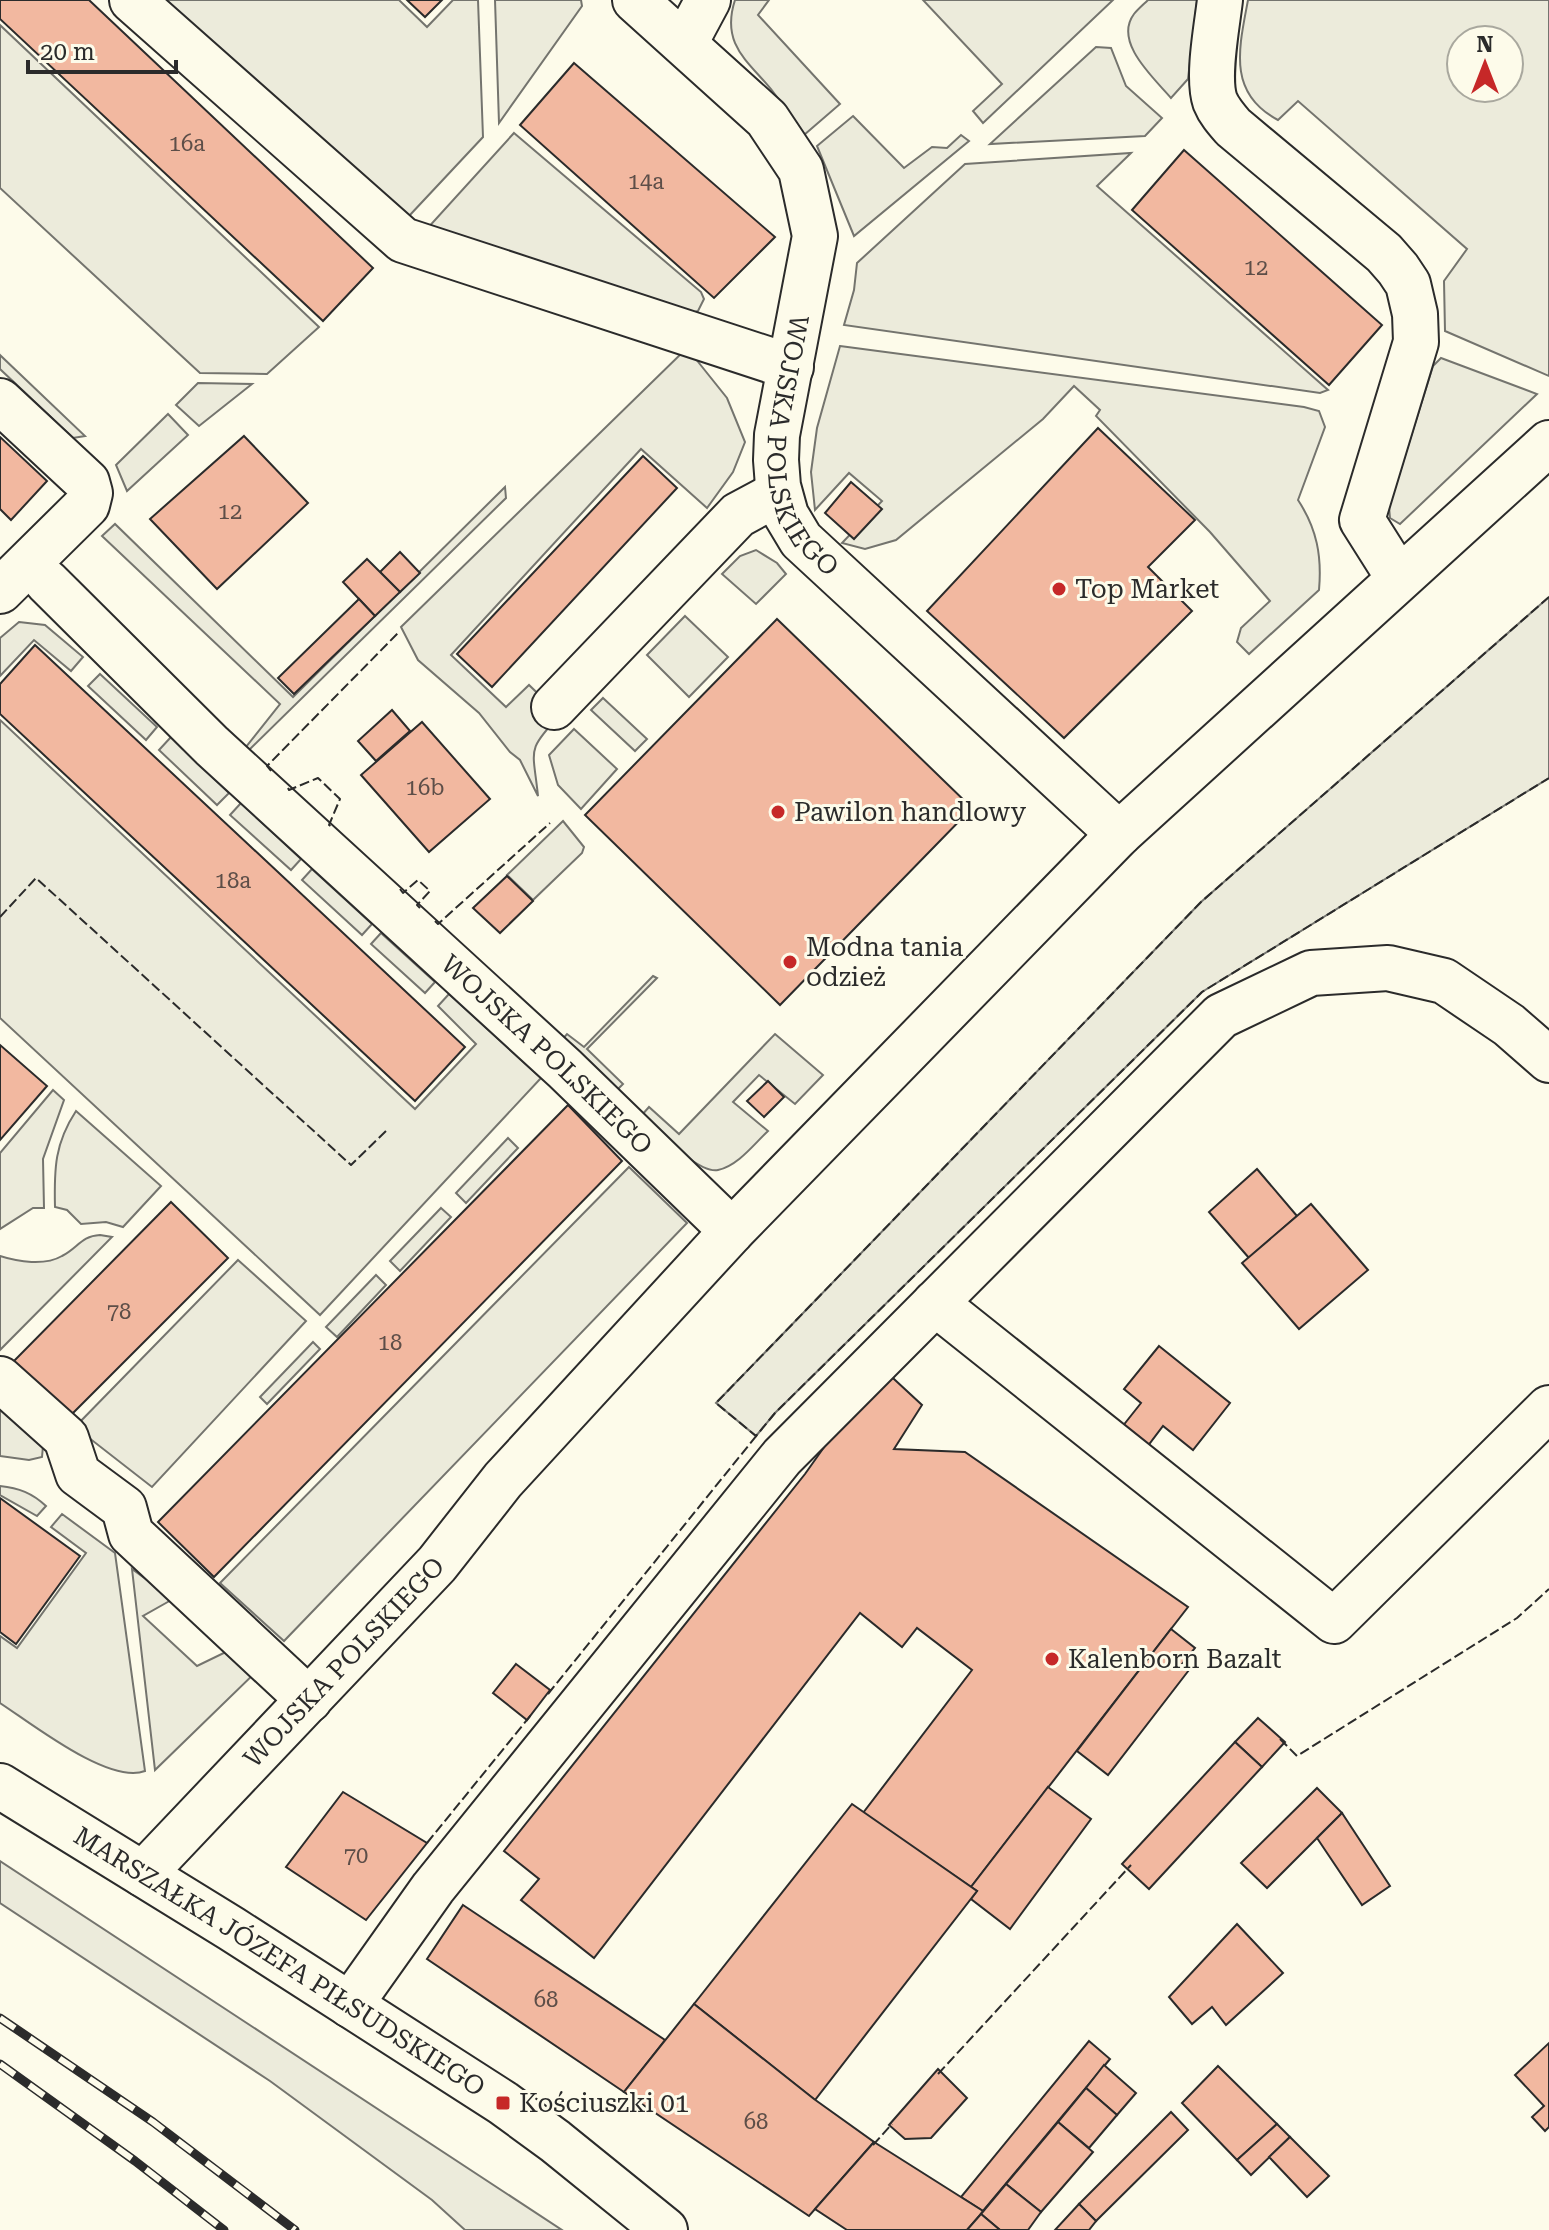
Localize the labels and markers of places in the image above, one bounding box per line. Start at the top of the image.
place label: Top Market [1075,574,1220,604]
marker: Top Market [1050,580,1068,598]
place label: Pawilon handlowy [794,797,1027,827]
marker: Pawilon handlowy [769,803,787,821]
place label: Modna tania odzież [806,932,963,992]
marker: Modna tania odzież [781,953,799,971]
place label: Kalenborn Bazalt [1068,1644,1282,1674]
marker: Kalenborn Bazalt [1043,1650,1061,1668]
place label: Kościuszki 01 [519,2088,689,2118]
marker: Kościuszki 01 [494,2094,512,2112]

